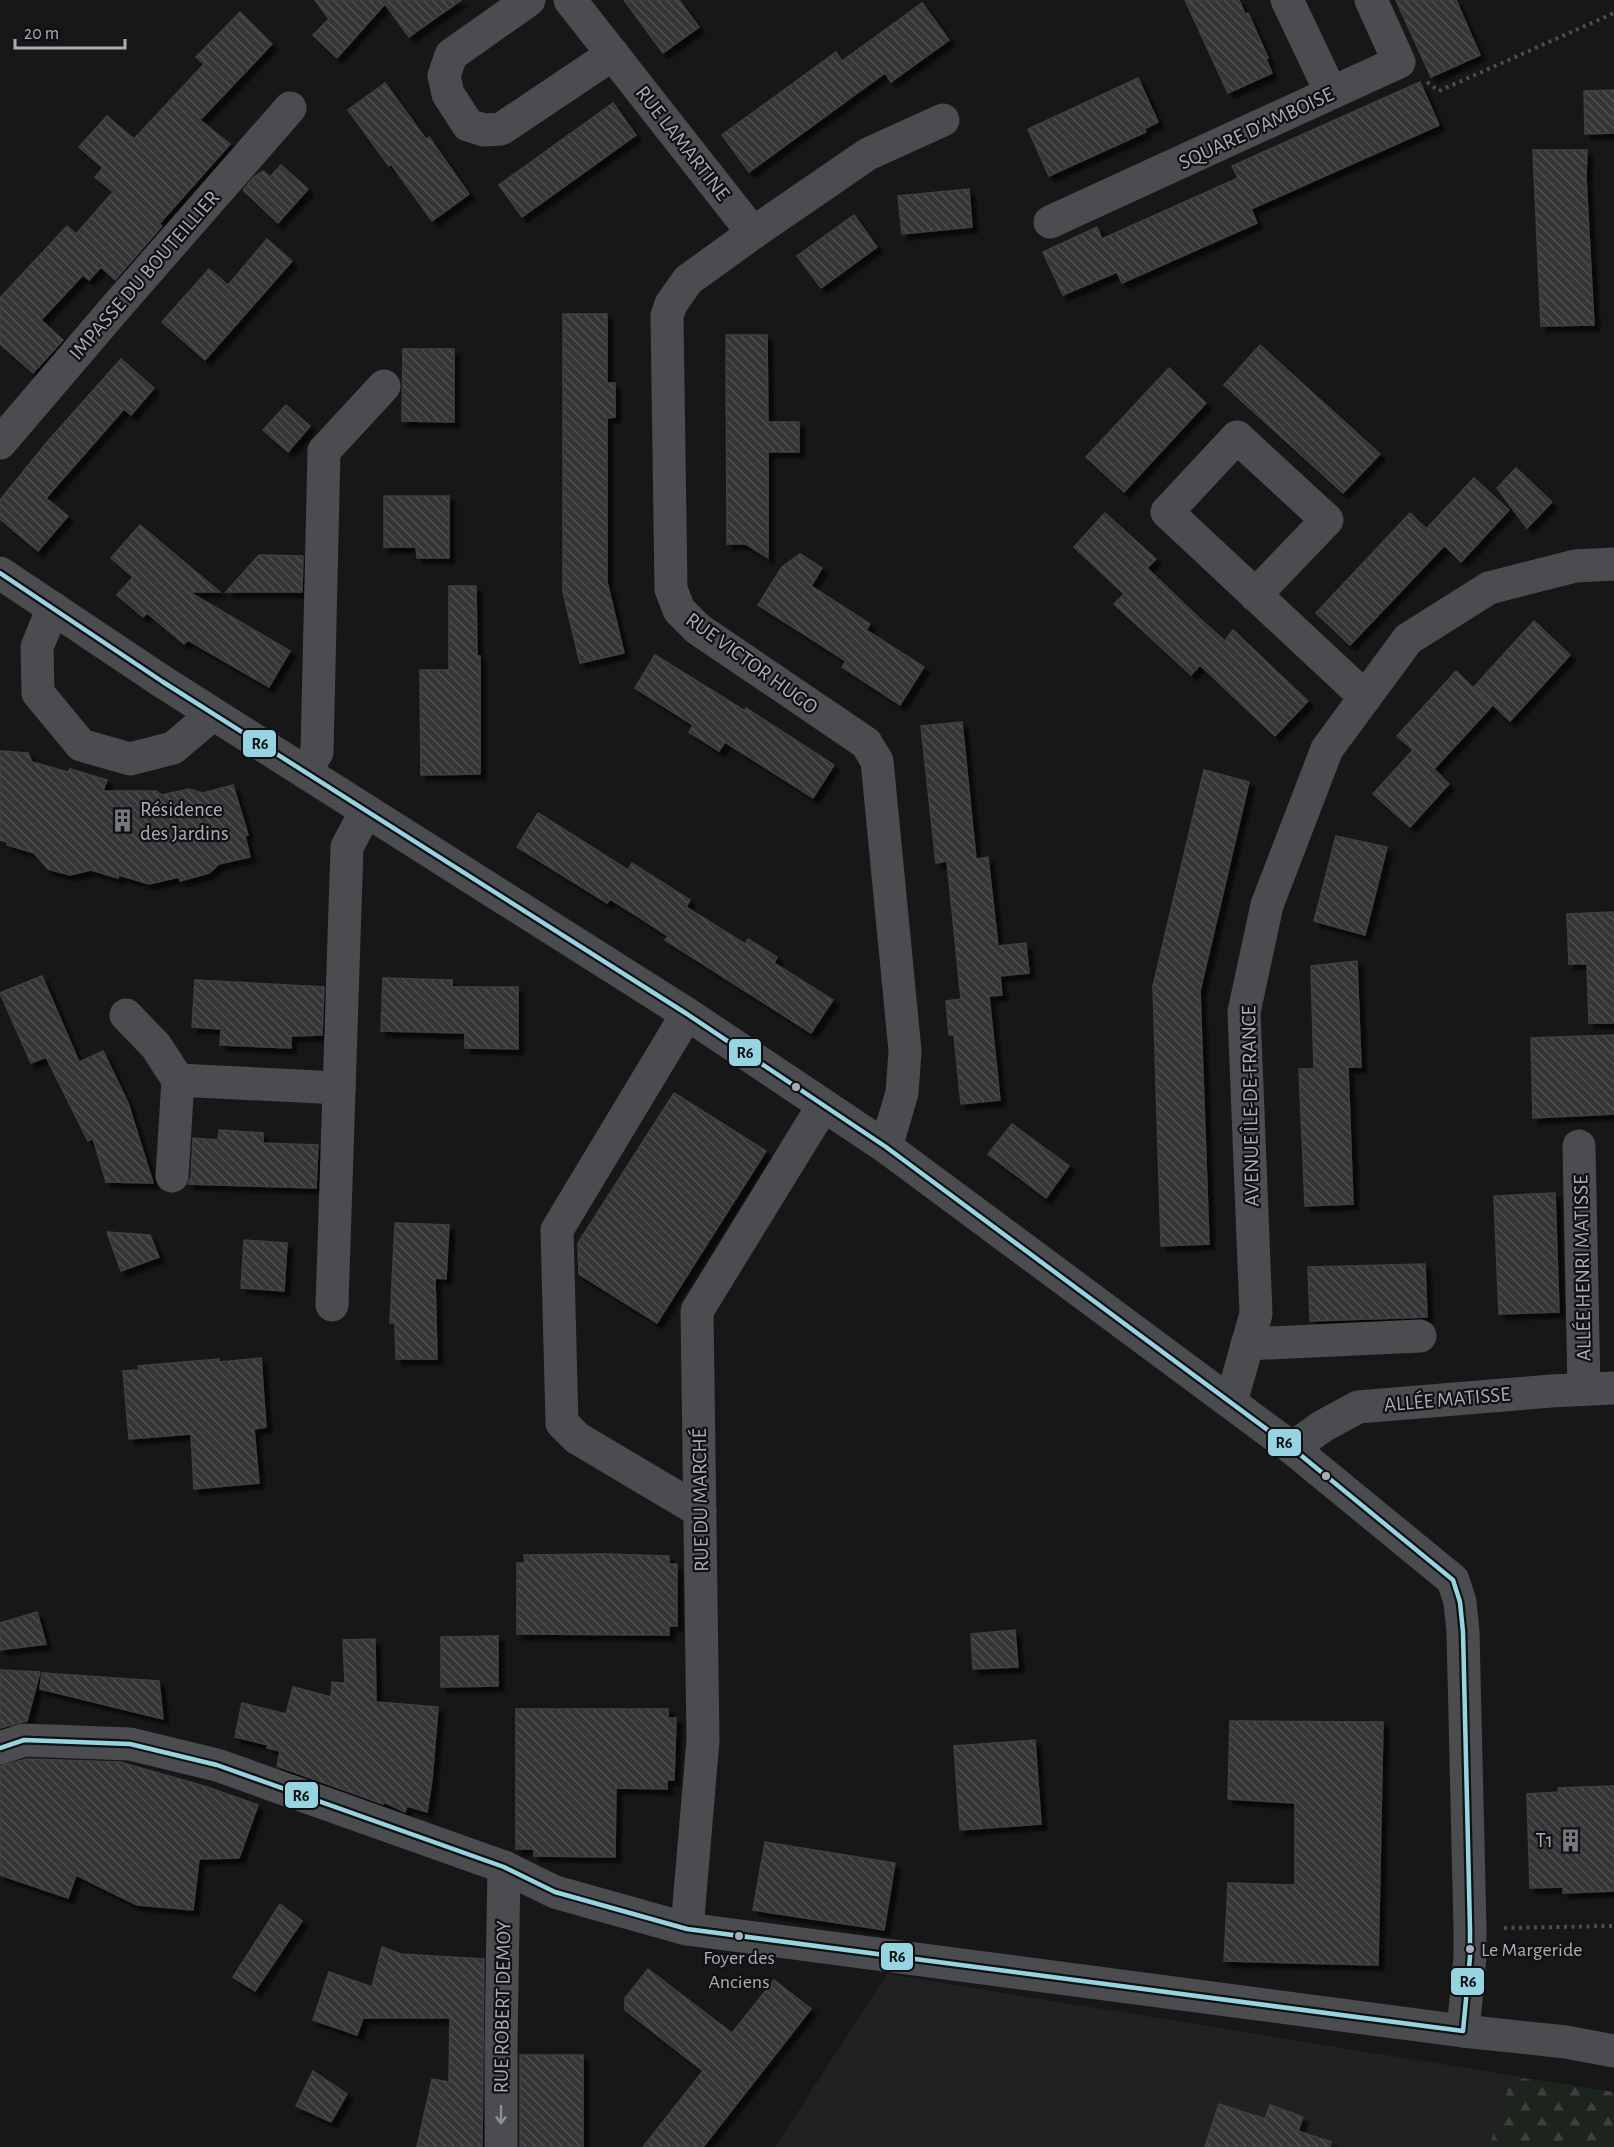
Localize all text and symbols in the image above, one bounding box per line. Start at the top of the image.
scale bar [15,12,124,50]
text: 20 m [24,25,59,43]
street label: RUE LAMARTINE [632,82,734,204]
street label: SQUARE D'AMBOISE [1176,83,1337,173]
street label: IMPASSE DU BOUTEILLIER [65,187,223,364]
street label: RUE VICTOR HUGO [682,609,822,718]
line badge: R6 [242,729,277,758]
text: R6 [251,736,269,752]
place label: Résidence des Jardins [140,799,229,844]
building icon: Résidence des Jardins [109,808,135,834]
street label: AVENUE ÎLE-DE-FRANCE [1236,1005,1263,1207]
line badge: R6 [728,1038,762,1067]
text: R6 [736,1045,754,1061]
unlabelled marker [790,1081,802,1093]
street label: ALLÉE HENRI MATISSE [1568,1175,1595,1361]
street label: ALLÉE MATISSE [1383,1382,1511,1415]
street label: RUE DU MARCHÉ [687,1428,712,1572]
line badge: R6 [1267,1428,1302,1457]
text: R6 [1275,1435,1293,1451]
unlabelled marker [1320,1470,1332,1482]
line badge: R6 [284,1781,319,1809]
text: R6 [292,1788,310,1804]
building icon: T1 [1558,1827,1584,1853]
place label: T1 [1535,1830,1553,1851]
street label: RUE ROBERT DEMOY [490,1920,515,2094]
marker: Foyer des Anciens [733,1930,745,1942]
place label: Le Margeride [1481,1940,1582,1960]
line badge: R6 [880,1942,914,1971]
marker: Le Margeride [1464,1943,1476,1955]
place label: Foyer des Anciens [703,1948,775,1992]
text: R6 [888,1949,906,1965]
line badge: R6 [1450,1967,1485,1996]
text: R6 [1459,1974,1477,1990]
one-way arrow [495,2104,507,2124]

